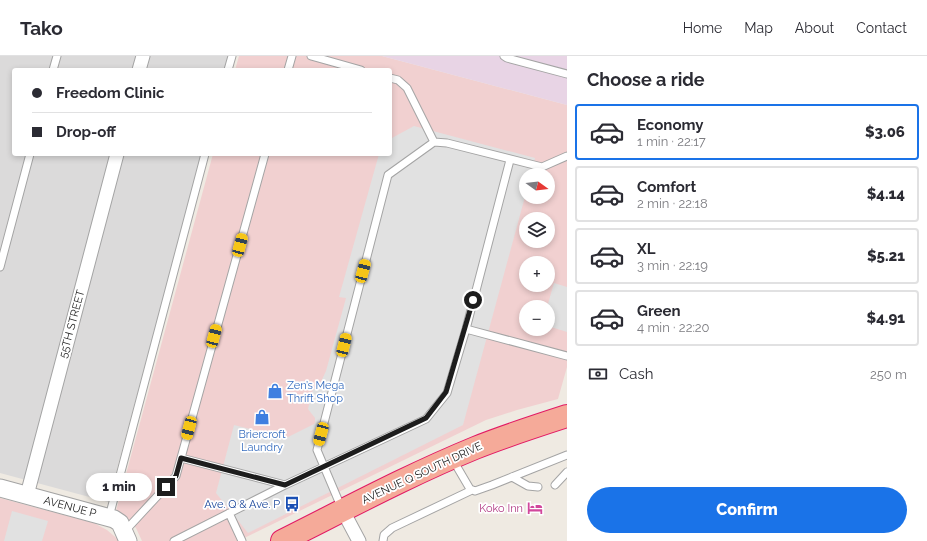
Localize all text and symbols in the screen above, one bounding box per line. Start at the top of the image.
text: Tako [20,17,63,39]
text: Home [683,20,722,36]
text: Map [744,20,773,36]
text: About [795,20,834,36]
text: Contact [856,20,907,36]
text: Choose a ride [587,69,705,90]
text: Freedom Clinic [56,84,164,102]
icon: car [589,114,625,150]
text: Economy [637,116,704,134]
text: Drop-off [56,123,116,141]
text: $3.06 [865,123,905,141]
text: 1 min · 22:17 [637,134,706,149]
north arrow [519,168,555,204]
map controls [519,168,555,336]
icon: car [589,176,625,212]
text: Comfort [637,178,696,196]
text: $4.14 [867,185,905,203]
text: 2 min · 22:18 [637,196,708,211]
button: layers [519,212,555,248]
car [231,232,249,258]
icon: car [589,238,625,274]
text: XL [637,240,655,258]
text: $5.21 [867,247,905,265]
button: + [519,256,555,292]
car [354,258,372,284]
text: 3 min · 22:19 [637,258,708,273]
street label: 55TH STREET [57,288,87,359]
route start [464,291,482,309]
button: − [519,300,555,336]
icon: car [589,300,625,336]
text: Green [637,302,681,320]
text: $4.91 [867,309,905,327]
text: 4 min · 22:20 [637,320,710,335]
car [205,323,223,349]
car [335,332,353,358]
icon: cash [587,363,609,385]
text: Cash [619,365,653,383]
text: 250 m [870,367,907,382]
place label: Zen’s Mega Thrift Shop [287,379,344,405]
shop icon: Zen’s Mega Thrift Shop [266,382,284,400]
shop icon: Briercroft Laundry [253,408,271,426]
car [180,415,198,441]
car [312,421,330,447]
place label: Briercroft Laundry [238,428,286,454]
street label: AVENUE Q SOUTH DRIVE [360,439,484,507]
callout: 1 min [86,473,152,501]
route end [157,478,175,496]
text: 1 min [102,479,136,494]
button: Confirm [587,487,907,533]
street label: AVENUE P [42,494,98,520]
bus stop icon: Ave. Q & Ave. P [283,495,301,513]
place label: Ave. Q & Ave. P [204,498,280,511]
hotel icon: Koko Inn [526,499,544,517]
place label: Koko Inn [479,502,523,515]

